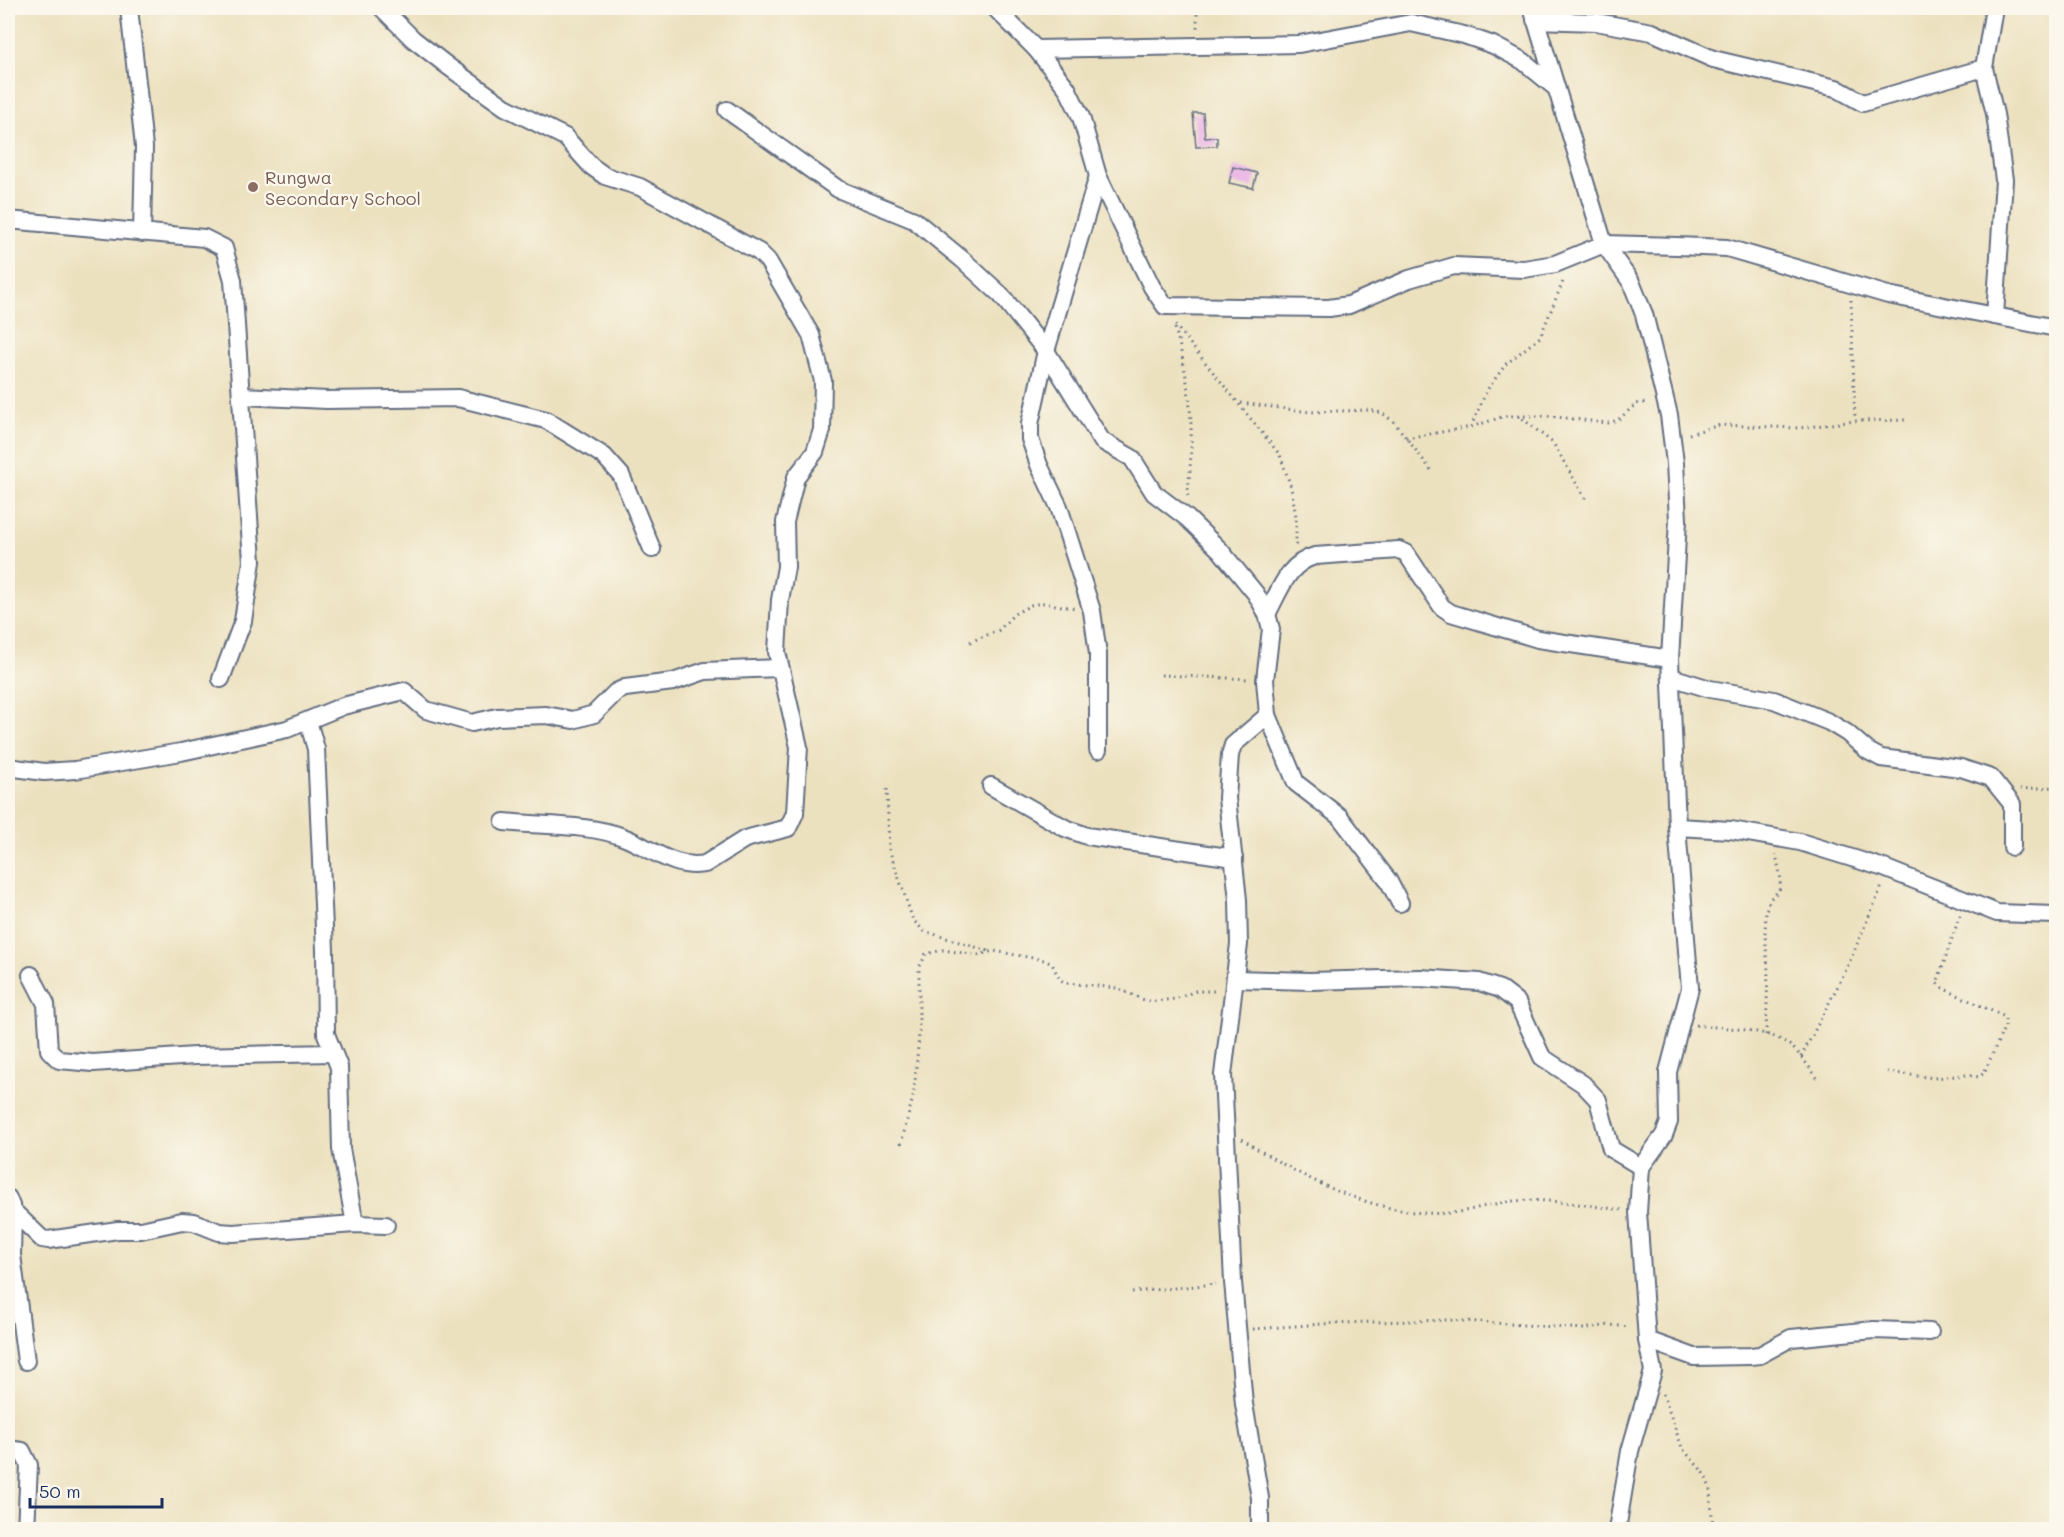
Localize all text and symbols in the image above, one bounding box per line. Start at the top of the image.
place label: Rungwa Secondary School [265,165,421,210]
marker: Rungwa Secondary School [246,180,260,194]
scale bar [30,1471,162,1509]
text: 50 m [39,1479,81,1503]

